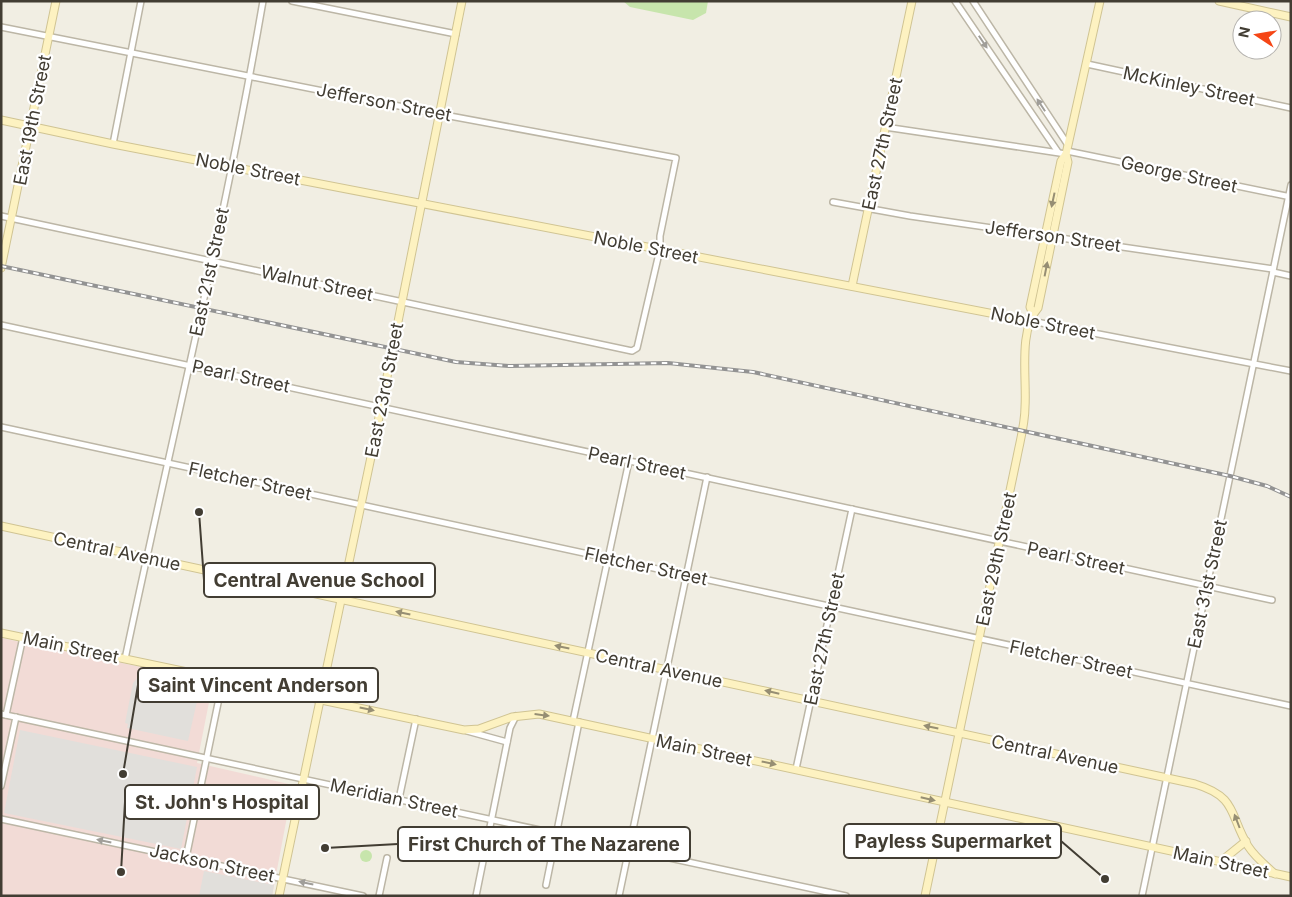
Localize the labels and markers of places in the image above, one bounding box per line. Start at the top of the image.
callout: Central Avenue School [204,563,435,597]
callout: Saint Vincent Anderson [138,668,378,702]
callout: St. John's Hospital [125,785,319,819]
callout: Payless Supermarket [844,824,1061,858]
callout: First Church of The Nazarene [398,827,690,861]

